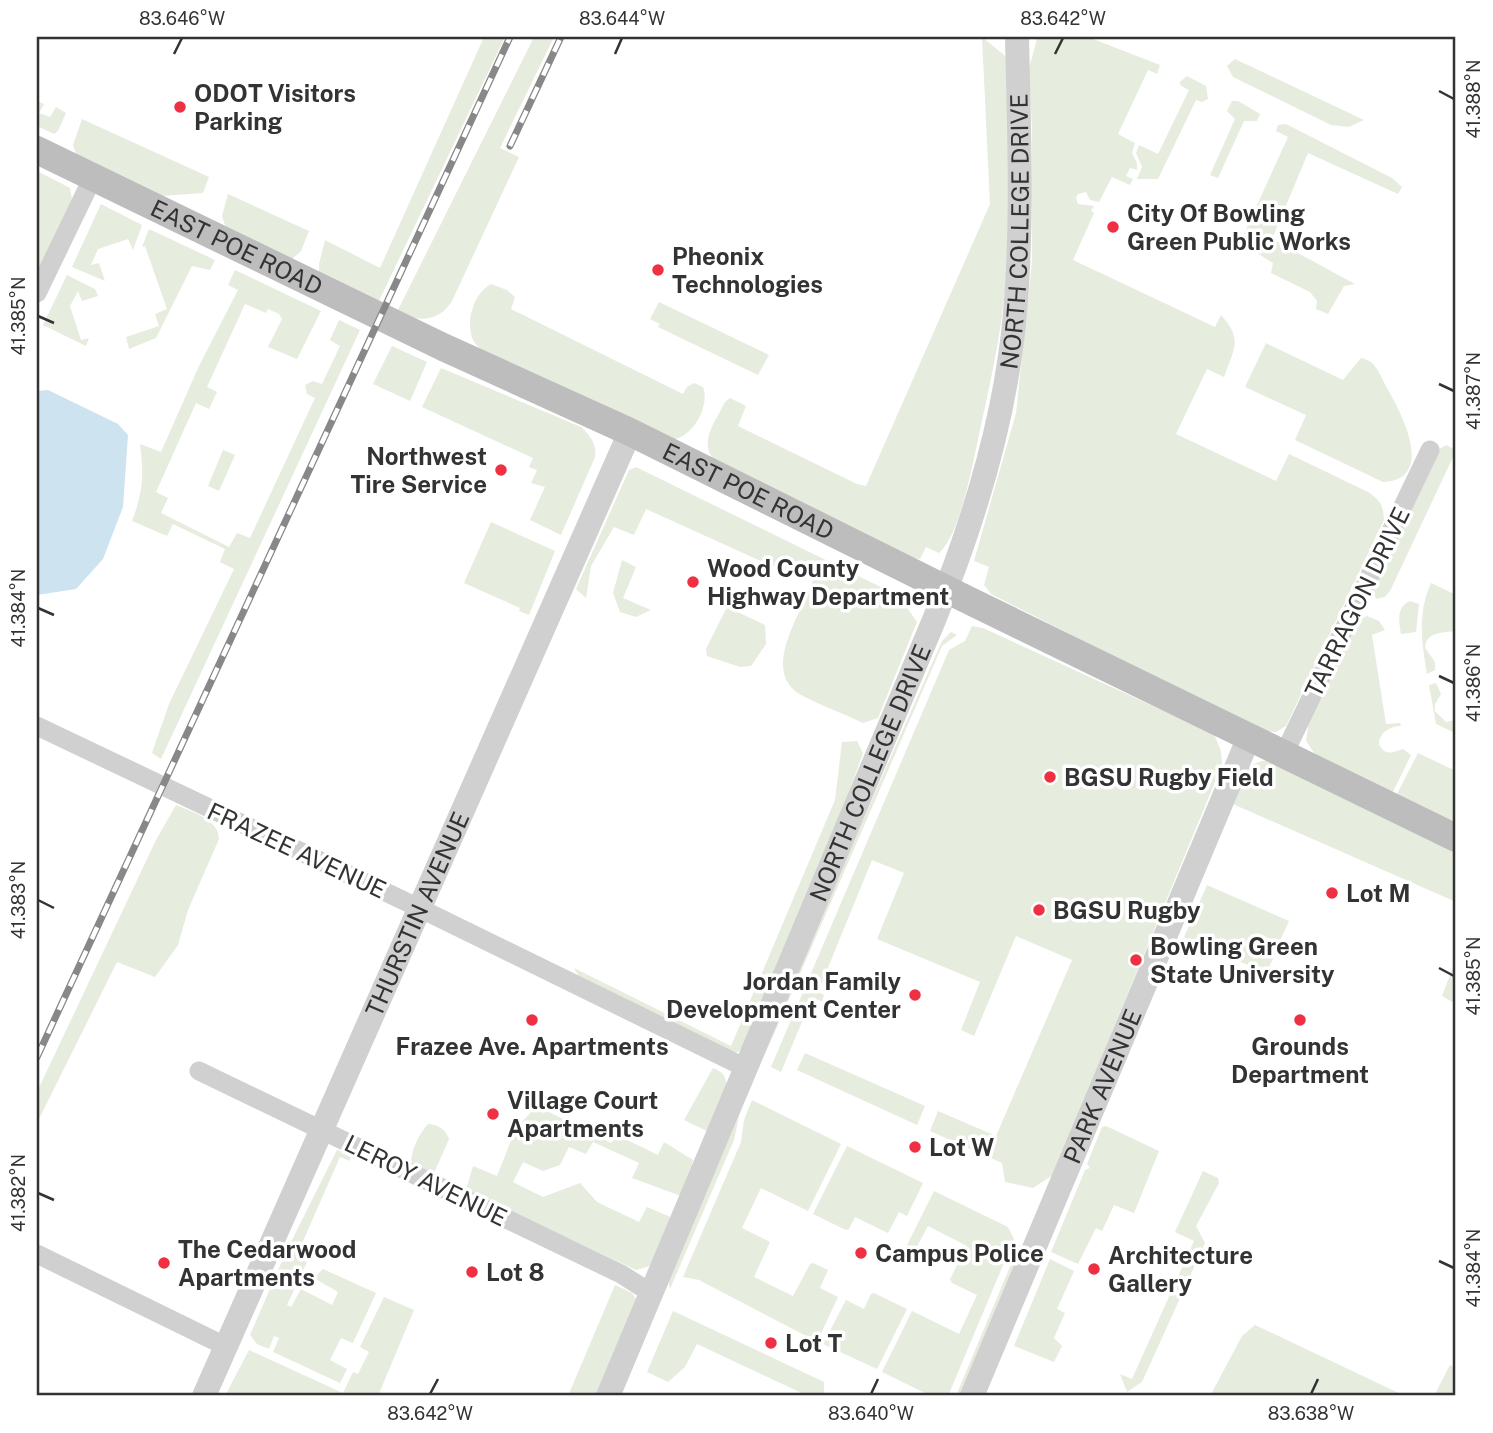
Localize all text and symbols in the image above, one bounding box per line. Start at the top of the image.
text: 83.646°W [139,8,225,29]
text: 83.644°W [579,8,665,29]
text: 83.642°W [1020,8,1106,29]
text: 41.388°N [1463,59,1484,139]
place label: ODOT Visitors Parking [194,79,356,135]
street label: NORTH COLLEGE DRIVE [994,93,1034,371]
marker: ODOT Visitors Parking [172,99,188,115]
street label: EAST POE ROAD [146,193,327,300]
place label: City Of Bowling Green Public Works [1127,199,1351,255]
marker: City Of Bowling Green Public Works [1105,219,1121,235]
place label: Pheonix Technologies [672,242,823,298]
marker: Pheonix Technologies [650,262,666,278]
text: 41.385°N [8,276,29,356]
text: 41.387°N [1463,352,1484,430]
street label: EAST POE ROAD [658,437,839,545]
place label: Northwest Tire Service [350,442,487,498]
marker: Northwest Tire Service [493,462,509,478]
street label: TARRAGON DRIVE [1299,502,1415,702]
place label: Wood County Highway Department [707,554,949,610]
text: 41.384°N [8,569,29,647]
marker: Wood County Highway Department [685,574,701,590]
street label: NORTH COLLEGE DRIVE [803,640,936,905]
text: 41.386°N [1463,644,1484,722]
place label: BGSU Rugby Field [1064,763,1274,791]
marker: BGSU Rugby Field [1042,769,1058,785]
street label: FRAZEE AVENUE [203,796,391,904]
street label: THURSTIN AVENUE [360,807,474,1021]
text: 41.383°N [8,861,29,939]
place label: Lot M [1346,879,1411,907]
marker: Lot M [1324,885,1340,901]
place label: BGSU Rugby [1053,896,1201,924]
marker: BGSU Rugby [1031,902,1047,918]
place label: Bowling Green State University [1150,932,1335,988]
text: 41.385°N [1463,936,1484,1016]
marker: Bowling Green State University [1128,952,1144,968]
place label: Jordan Family Development Center [666,967,901,1023]
marker: Jordan Family Development Center [907,987,923,1003]
street label: PARK AVENUE [1057,1005,1147,1168]
marker: Frazee Ave. Apartments [524,1012,540,1028]
marker: Grounds Department [1292,1012,1308,1028]
place label: Frazee Ave. Apartments [395,1032,669,1060]
place label: Grounds Department [1231,1032,1369,1088]
place label: Village Court Apartments [507,1086,658,1142]
marker: Village Court Apartments [485,1106,501,1122]
street label: LEROY AVENUE [340,1129,512,1231]
place label: Lot W [929,1133,994,1161]
marker: Lot W [907,1139,923,1155]
text: 41.382°N [8,1154,29,1232]
text: 41.384°N [1463,1229,1484,1307]
place label: The Cedarwood Apartments [178,1235,356,1291]
place label: Campus Police [875,1239,1044,1267]
place label: Architecture Gallery [1108,1241,1253,1297]
marker: Campus Police [853,1245,869,1261]
marker: The Cedarwood Apartments [156,1255,172,1271]
place label: Lot 8 [486,1258,545,1286]
marker: Architecture Gallery [1086,1261,1102,1277]
marker: Lot 8 [464,1264,480,1280]
place label: Lot T [785,1329,842,1357]
marker: Lot T [763,1335,779,1351]
text: 83.642°W [387,1403,473,1424]
text: 83.640°W [828,1403,914,1424]
text: 83.638°W [1268,1403,1354,1424]

